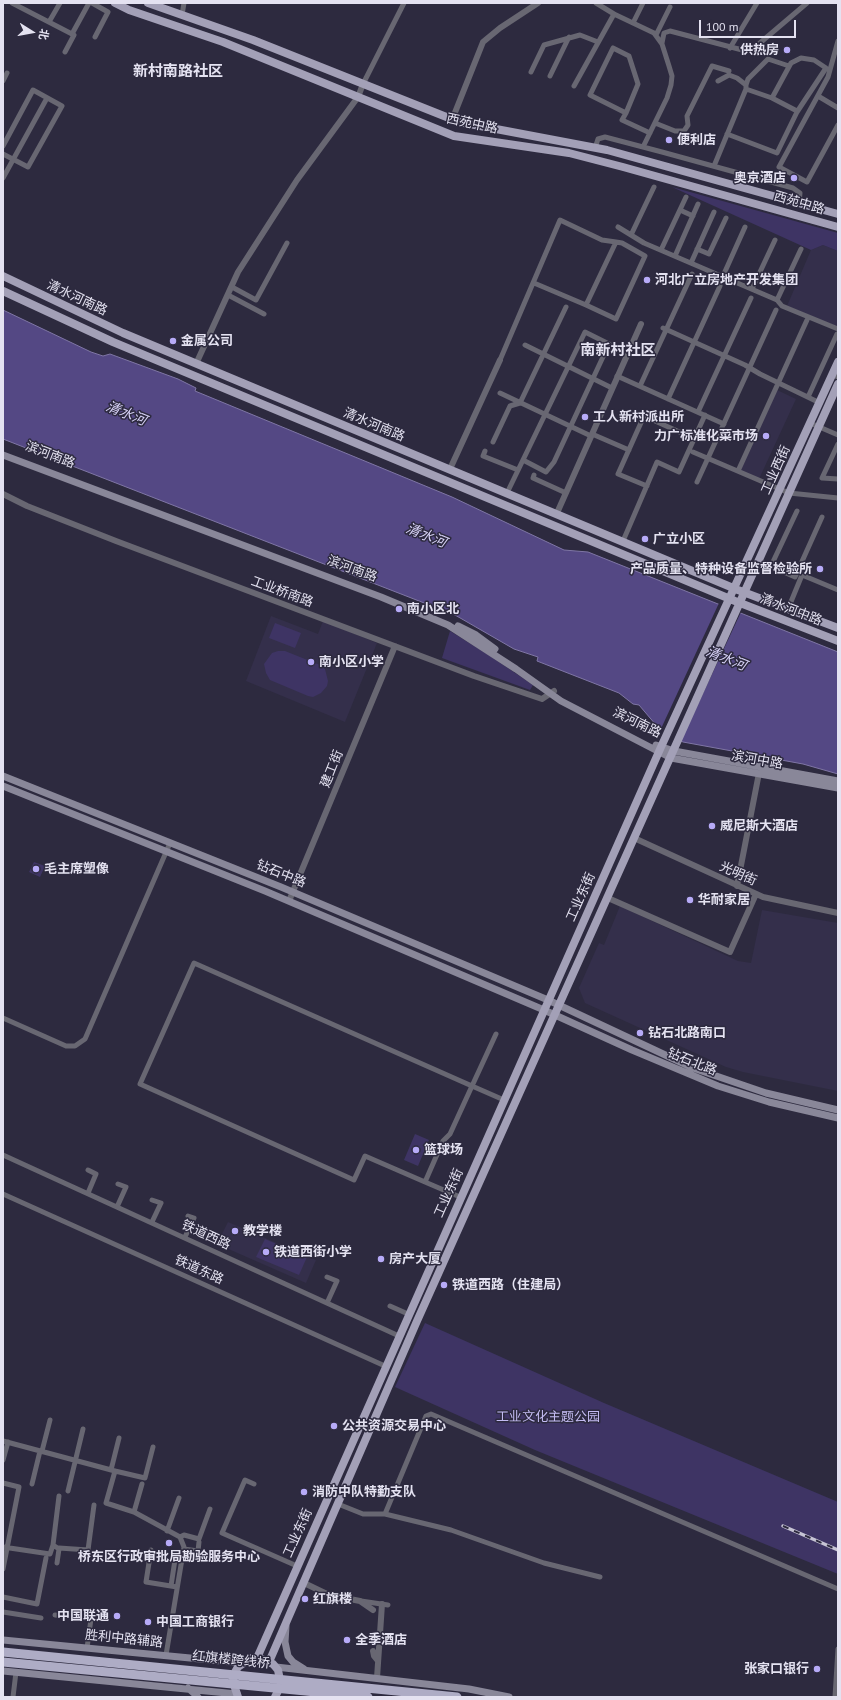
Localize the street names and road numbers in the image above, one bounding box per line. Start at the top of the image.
street label: 西苑中路 [445,111,499,137]
street label: 西苑中路 [772,188,826,218]
street label: 清水河南路 [44,277,110,319]
street label: 清水河南路 [341,405,407,445]
street label: 滨河南路 [23,438,77,472]
street label: 工业西街 [758,443,794,497]
street label: 滨河南路 [325,553,379,585]
street label: 工业桥南路 [249,574,315,610]
street label: 清水河中路 [758,591,824,629]
street label: 滨河南路 [610,705,664,741]
street label: 建工街 [317,748,347,790]
street label: 滨河中路 [730,748,784,772]
street label: 钻石中路 [254,857,308,891]
street label: 光明街 [717,859,759,889]
street label: 工业东街 [563,870,599,924]
street label: 钻石北路 [665,1045,719,1079]
street label: 工业东街 [431,1166,467,1220]
street label: 铁道西路 [179,1217,233,1253]
street label: 铁道东路 [172,1252,226,1288]
street label: 工业东街 [280,1506,316,1560]
street label: 胜利中路辅路 [84,1627,164,1651]
street label: 红旗楼跨线桥 [191,1648,271,1672]

